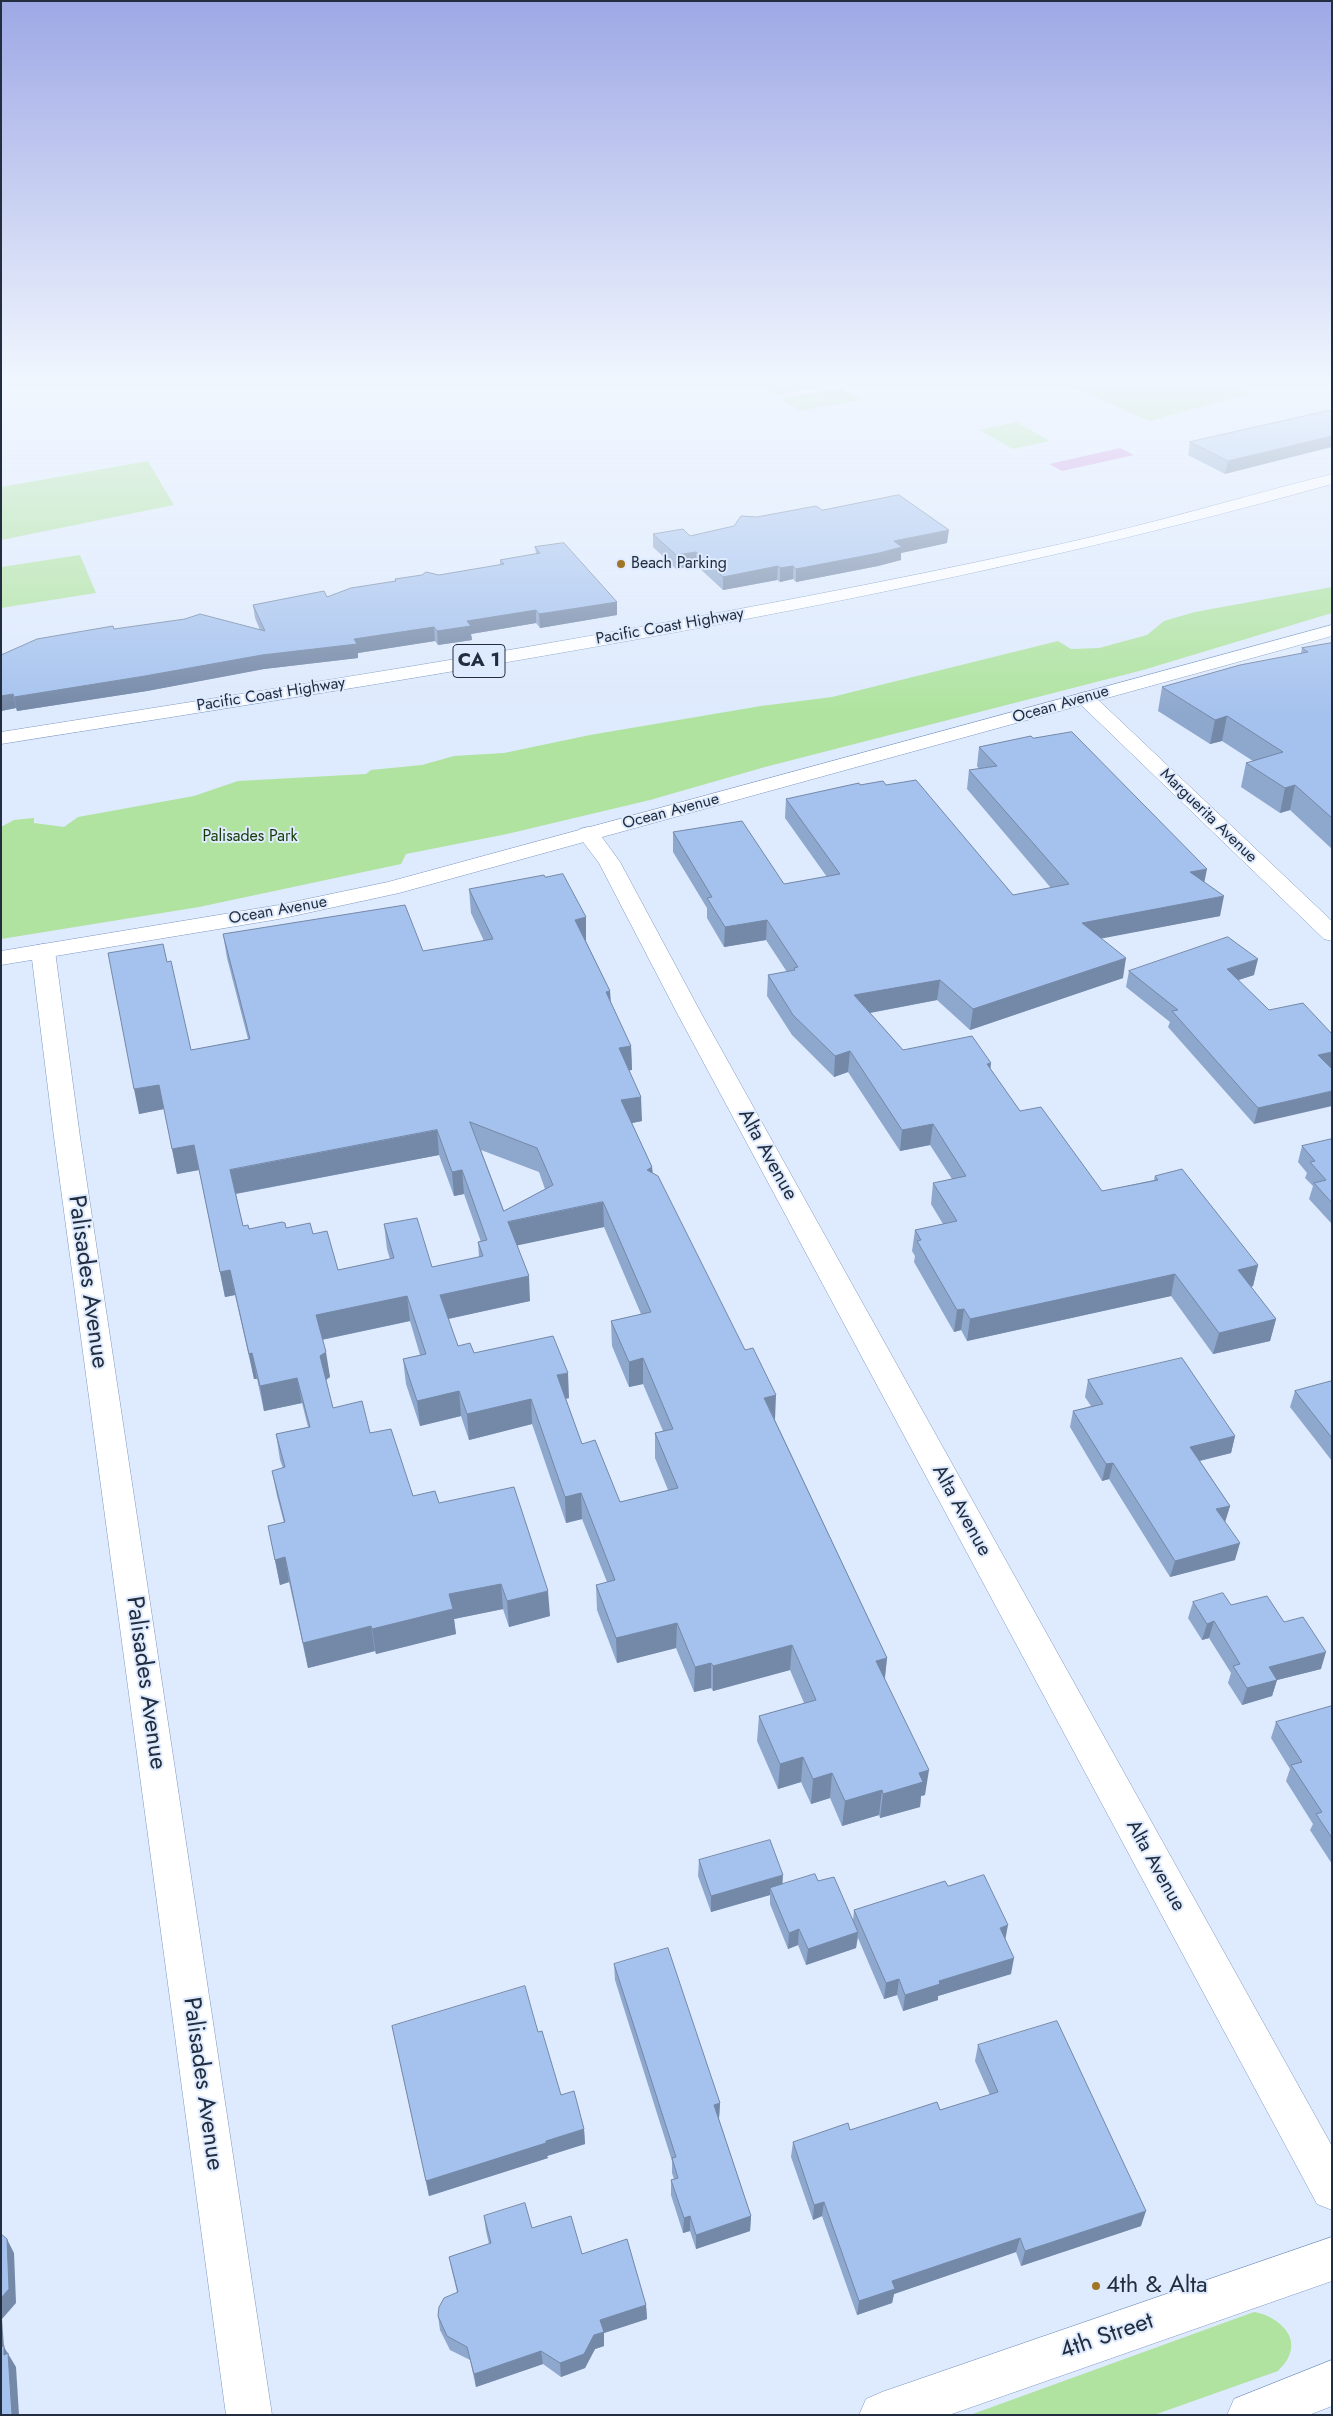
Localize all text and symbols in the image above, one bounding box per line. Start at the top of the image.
place label: Beach Parking [631,554,727,574]
marker: Beach Parking [615,558,627,570]
street label: Pacific Coast Highway [594,605,746,649]
road number: CA 1 [453,644,505,678]
street label: Pacific Coast Highway [195,674,347,716]
street label: Ocean Avenue [1011,682,1111,728]
street label: Marguerita Avenue [1155,765,1261,867]
street label: Ocean Avenue [621,790,721,834]
park label: Palisades Park [202,827,298,847]
street label: Ocean Avenue [227,893,329,929]
street label: Alta Avenue [732,1105,802,1205]
street label: Palisades Avenue [61,1194,113,1370]
street label: Alta Avenue [926,1461,996,1561]
street label: Palisades Avenue [119,1595,171,1771]
street label: Alta Avenue [1120,1816,1190,1916]
street label: Palisades Avenue [176,1996,228,2172]
place label: 4th & Alta [1106,2272,1208,2300]
marker: 4th & Alta [1090,2280,1102,2292]
street label: 4th Street [1057,2308,1157,2366]

